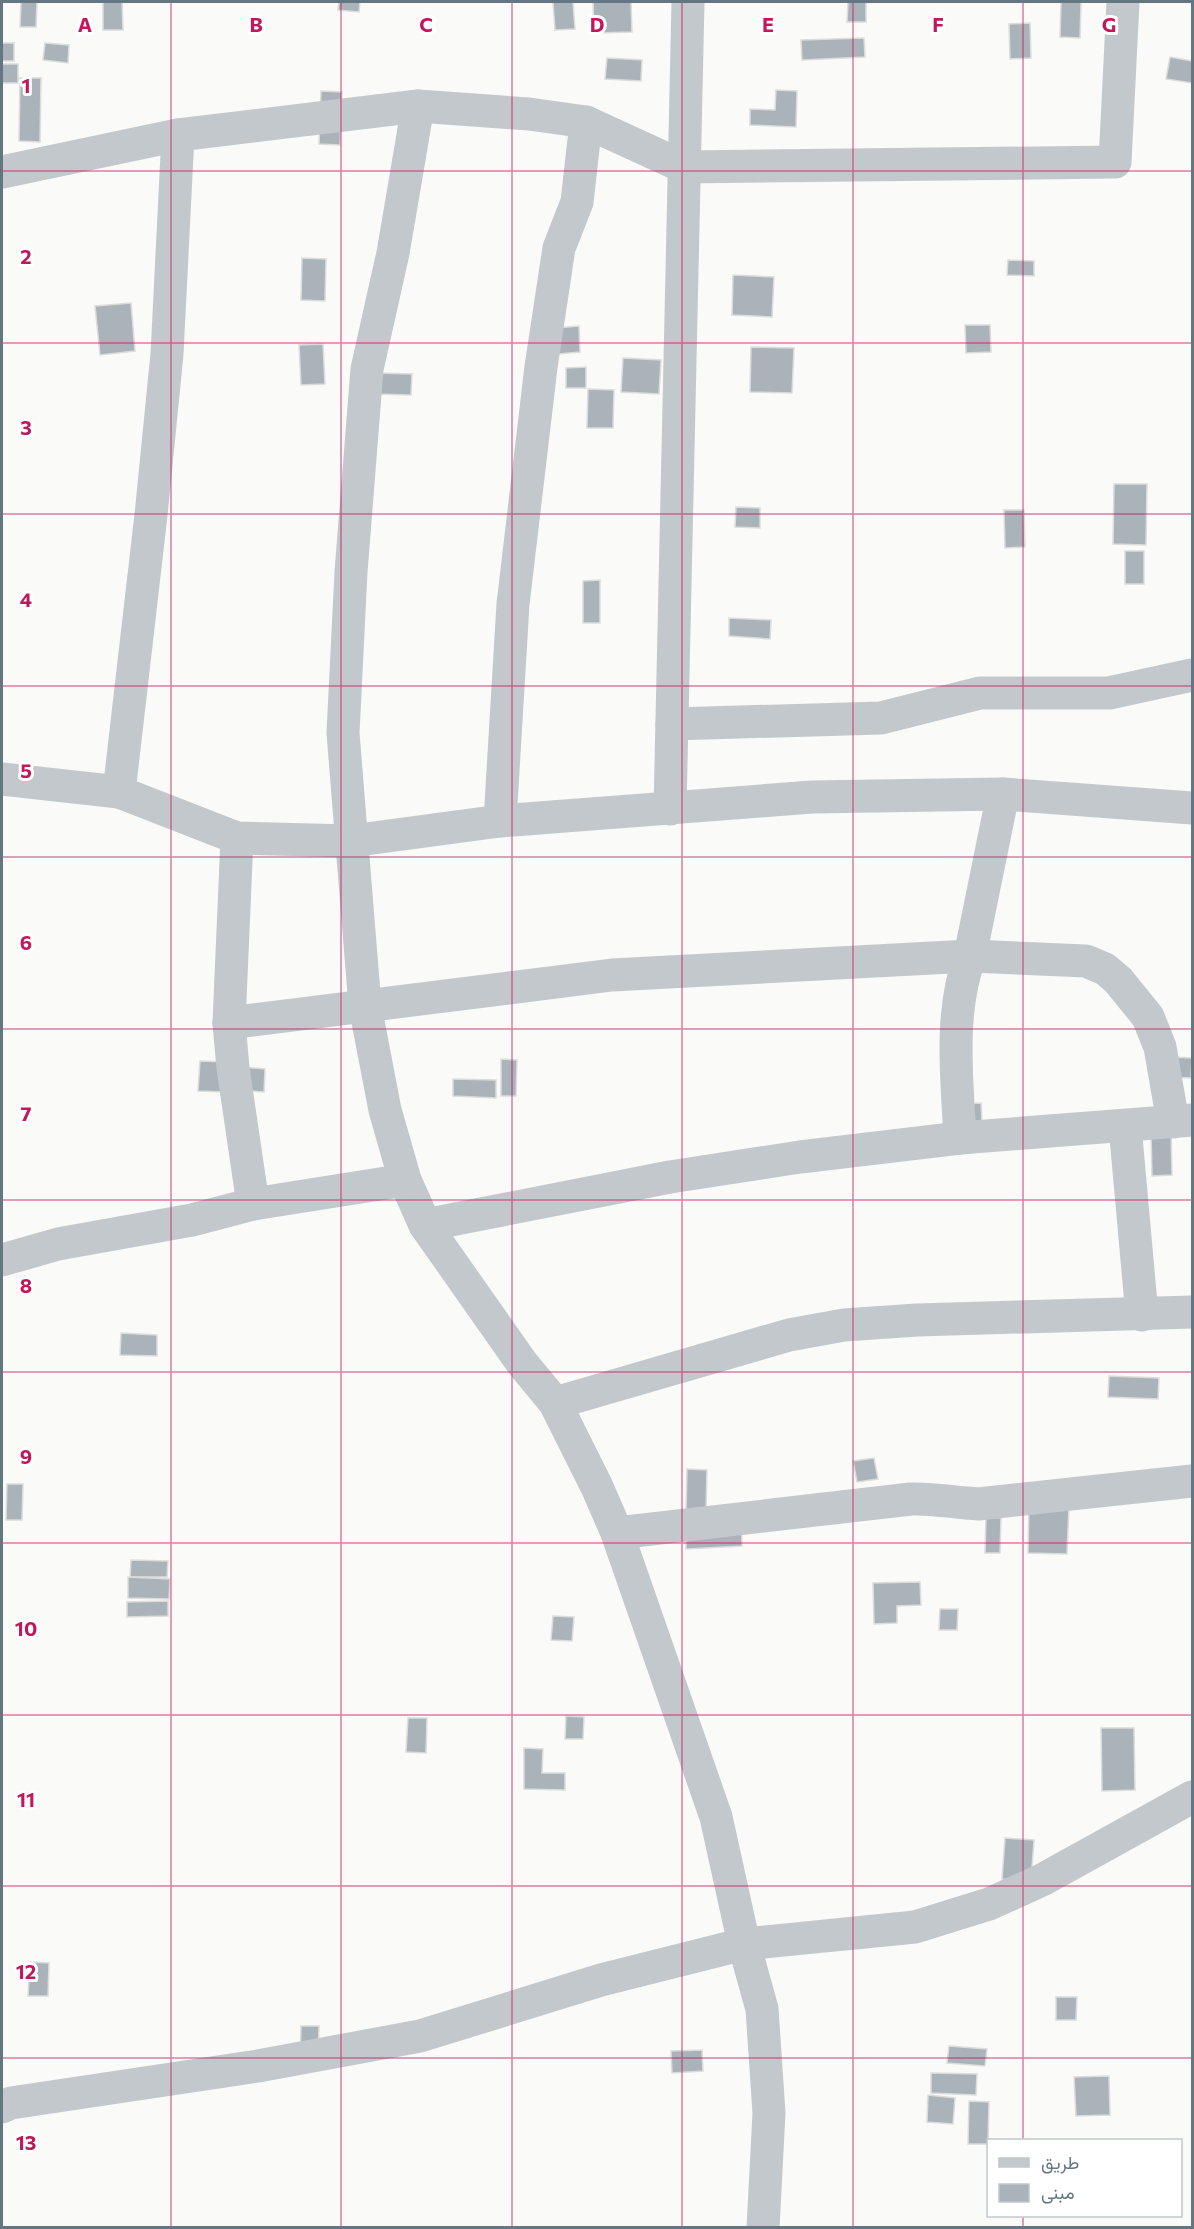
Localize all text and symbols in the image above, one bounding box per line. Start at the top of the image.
text: A [78,12,92,36]
text: B [249,12,263,36]
text: C [419,12,433,36]
text: D [590,12,604,36]
text: E [762,12,774,36]
text: F [932,12,944,36]
text: G [1102,12,1116,36]
text: 1 [21,73,31,97]
text: 2 [20,244,32,268]
text: 3 [20,415,32,439]
text: 4 [20,587,32,611]
text: 5 [20,758,32,782]
text: 6 [20,930,32,954]
text: 7 [21,1101,32,1125]
text: 8 [20,1273,32,1297]
text: 9 [20,1444,32,1468]
text: 10 [15,1616,37,1640]
text: 11 [17,1787,35,1811]
text: 12 [16,1959,36,1983]
text: 13 [16,2130,36,2154]
legend [987,2139,1182,2217]
text: طريق [1041,2151,1079,2174]
text: مبنى [1041,2181,1075,2204]

